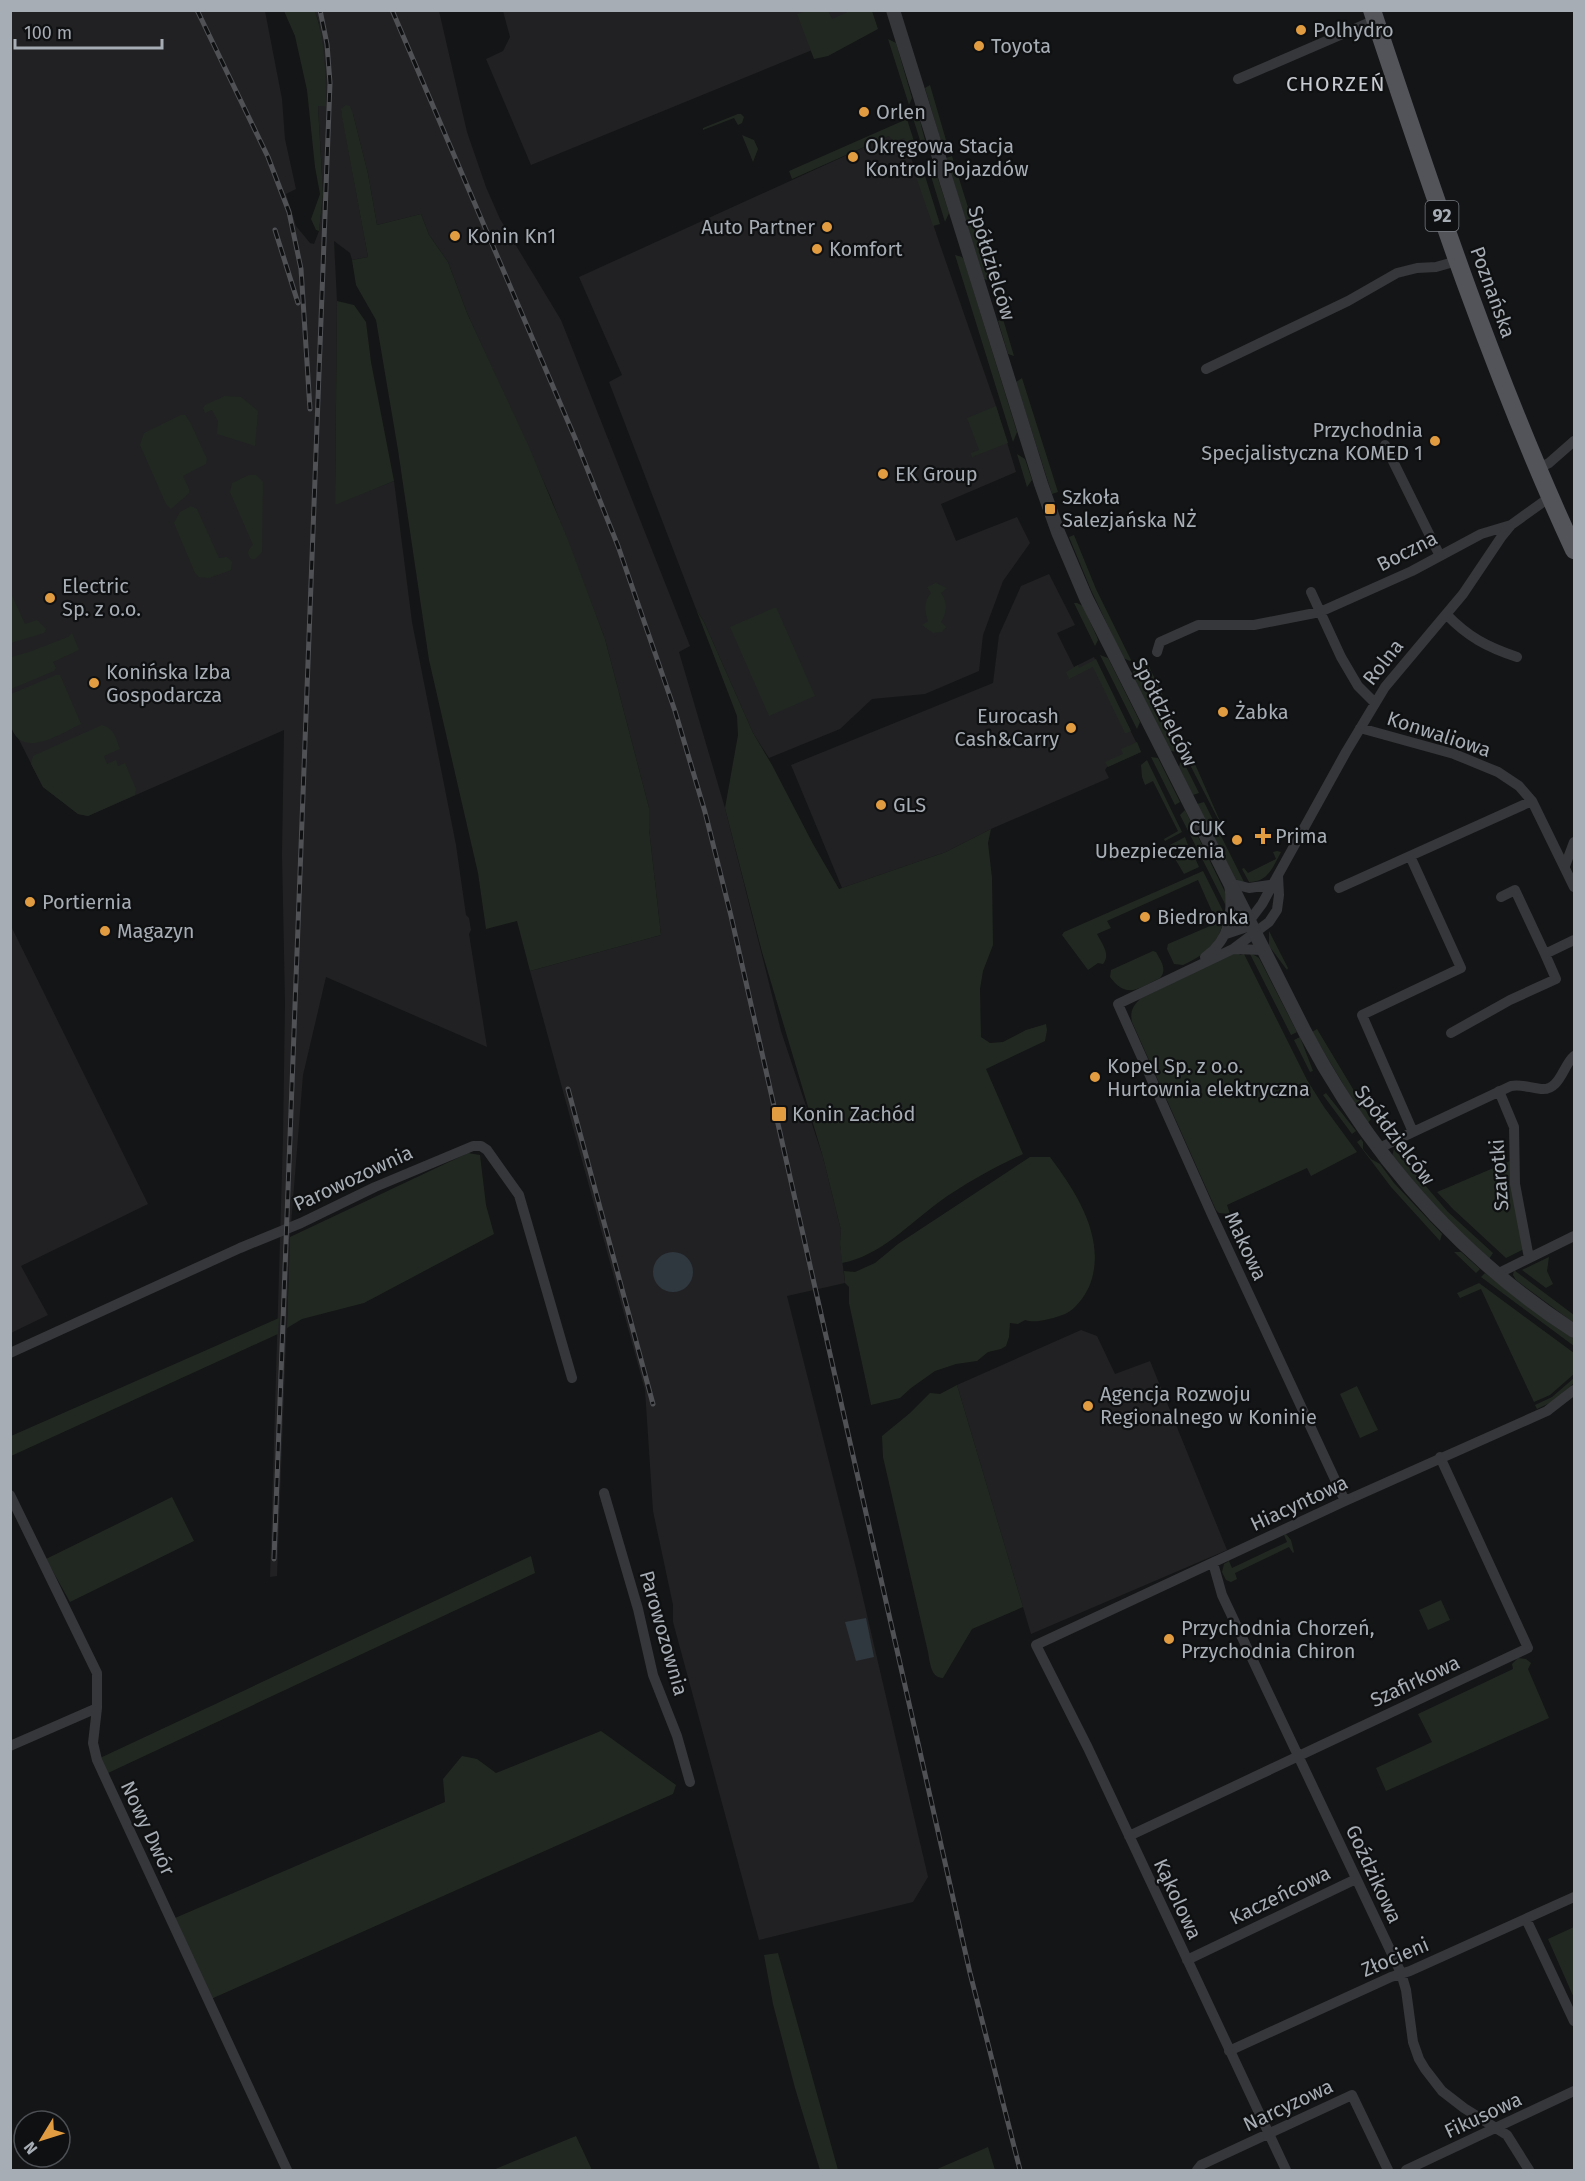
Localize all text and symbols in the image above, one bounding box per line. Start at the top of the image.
scale bar [15,12,162,50]
place label: Polhydro [1313,18,1394,42]
text: 100 m [24,22,72,44]
marker: Polhydro [1294,23,1308,37]
place label: Toyota [991,34,1051,58]
marker: Toyota [972,39,986,53]
district label: CHORZEŃ [1286,71,1386,97]
place label: Orlen [876,100,926,124]
marker: Orlen [857,105,871,119]
place label: Okręgowa Stacja Kontroli Pojazdów [865,134,1028,181]
marker: Okręgowa Stacja Kontroli Pojazdów [846,150,860,164]
road number: 92 [1426,201,1458,231]
street label: Spółdzielców [963,203,1021,323]
place label: Auto Partner [701,215,815,239]
marker: Auto Partner [820,220,834,234]
place label: Konin Kn1 [467,224,556,248]
marker: Konin Kn1 [448,229,462,243]
place label: Komfort [829,237,903,261]
marker: Komfort [810,242,824,256]
street label: Poznańska [1465,243,1521,341]
place label: Przychodnia Specjalistyczna KOMED 1 [1201,418,1423,465]
marker: Przychodnia Specjalistyczna KOMED 1 [1428,434,1442,448]
place label: EK Group [895,462,978,486]
marker: EK Group [876,467,890,481]
place label: Szkoła Salezjańska NŻ [1062,485,1197,532]
marker: Szkoła Salezjańska NŻ [1043,502,1057,516]
street label: Boczna [1373,526,1441,576]
place label: Electric Sp. z o.o. [62,574,141,621]
marker: Electric Sp. z o.o. [43,591,57,605]
street label: Rolna [1358,634,1408,690]
street label: Spółdzielców [1127,654,1203,770]
place label: Konińska Izba Gospodarcza [106,660,231,707]
marker: Konińska Izba Gospodarcza [87,676,101,690]
place label: Żabka [1235,700,1289,724]
place label: Eurocash Cash&Carry [955,704,1059,751]
marker: Żabka [1216,705,1230,719]
street label: Konwaliowa [1384,706,1494,762]
marker: Eurocash Cash&Carry [1064,721,1078,735]
place label: GLS [893,793,926,817]
marker: GLS [874,798,888,812]
place label: CUK Ubezpieczenia [1095,816,1225,863]
place label: Prima [1275,824,1328,848]
marker: Prima [1256,829,1270,843]
marker: CUK Ubezpieczenia [1230,833,1244,847]
place label: Portiernia [42,890,132,914]
marker: Portiernia [23,895,37,909]
place label: Biedronka [1157,905,1249,929]
marker: Biedronka [1138,910,1152,924]
place label: Magazyn [117,919,194,943]
marker: Magazyn [98,924,112,938]
place label: Kopel Sp. z o.o. Hurtownia elektryczna [1107,1054,1310,1101]
marker: Kopel Sp. z o.o. Hurtownia elektryczna [1088,1070,1102,1084]
street label: Spółdzielców [1350,1080,1440,1190]
place label: Konin Zachód [792,1102,916,1126]
marker: Konin Zachód [770,1105,788,1123]
street label: Szarotki [1485,1138,1513,1212]
street label: Parowozownia [289,1140,417,1216]
street label: Makowa [1220,1208,1272,1284]
place label: Agencja Rozwoju Regionalnego w Koninie [1100,1382,1317,1429]
marker: Agencja Rozwoju Regionalnego w Koninie [1081,1399,1095,1413]
street label: Hiacyntowa [1246,1470,1352,1536]
street label: Parowozownia [635,1568,693,1698]
place label: Przychodnia Chorzeń, Przychodnia Chiron [1181,1616,1375,1663]
marker: Przychodnia Chorzeń, Przychodnia Chiron [1162,1632,1176,1646]
street label: Szafirkowa [1366,1650,1464,1712]
street label: Nowy Dwór [116,1777,180,1879]
street label: Goździkowa [1341,1821,1407,1927]
street label: Kąkolowa [1149,1855,1207,1943]
street label: Kaczeńcowa [1226,1860,1334,1930]
street label: Złocieni [1358,1932,1432,1982]
street label: Narcyzowa [1239,2074,1337,2136]
street label: Fikusowa [1441,2087,1525,2143]
north arrow [12,2109,72,2169]
text: N [20,2138,41,2158]

